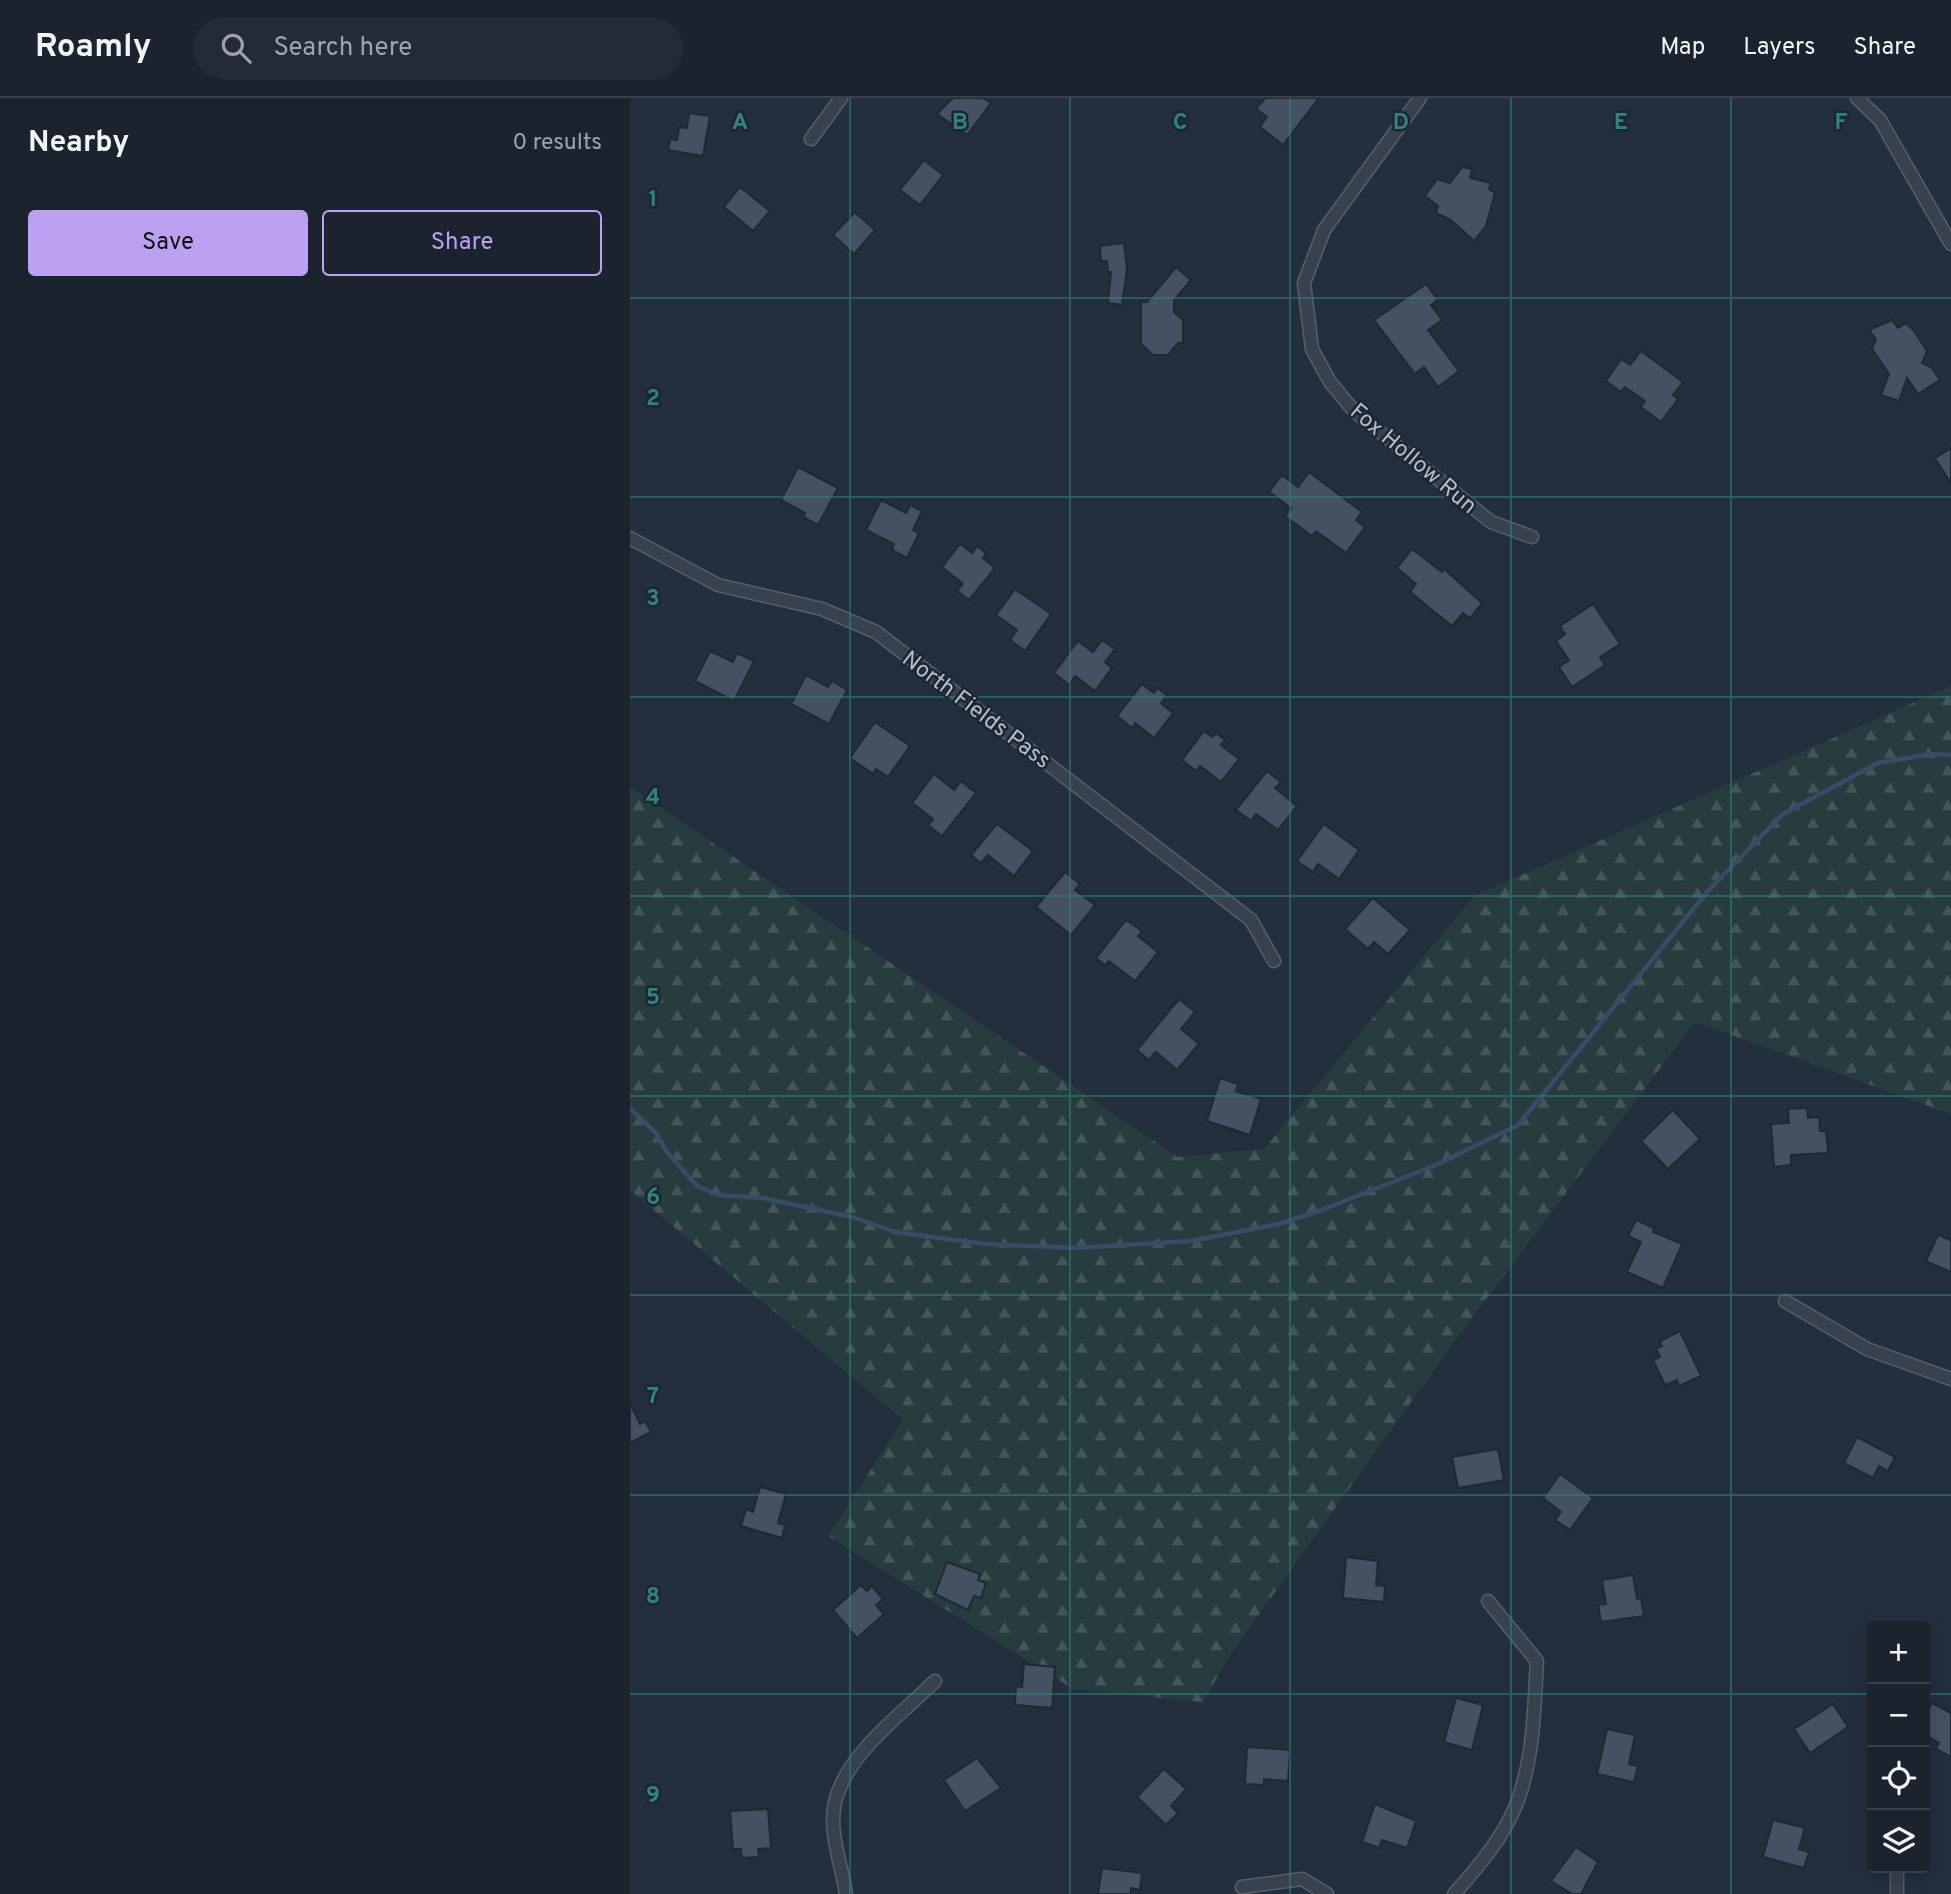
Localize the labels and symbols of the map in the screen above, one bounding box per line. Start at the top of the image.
text: A [732,109,748,138]
text: B [952,109,968,138]
text: C [1173,109,1187,138]
text: D [1393,109,1409,138]
text: E [1614,109,1628,138]
text: F [1834,109,1848,138]
text: 1 [648,186,658,215]
text: 2 [646,385,660,414]
street label: Fox Hollow Run [1343,398,1482,522]
text: 3 [646,585,660,614]
street label: North Fields Pass [895,646,1056,776]
text: 4 [646,784,660,813]
text: 5 [646,984,660,1013]
text: 6 [646,1184,660,1213]
text: 7 [647,1383,659,1412]
text: 8 [646,1583,660,1612]
text: 9 [646,1782,660,1811]

